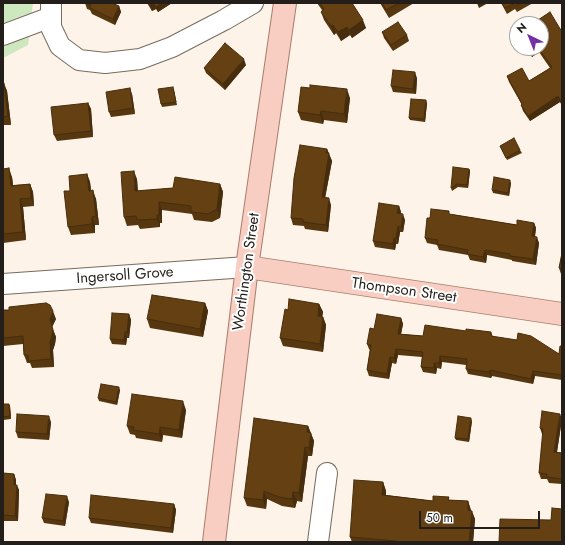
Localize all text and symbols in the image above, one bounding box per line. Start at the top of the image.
north arrow [509,16,549,56]
text: N [513,19,530,37]
street label: Worthington Street [230,212,264,332]
street label: Ingersoll Grove [76,264,174,288]
street label: Thompson Street [350,275,458,307]
scale bar [421,503,542,529]
text: 50 m [426,509,453,527]

